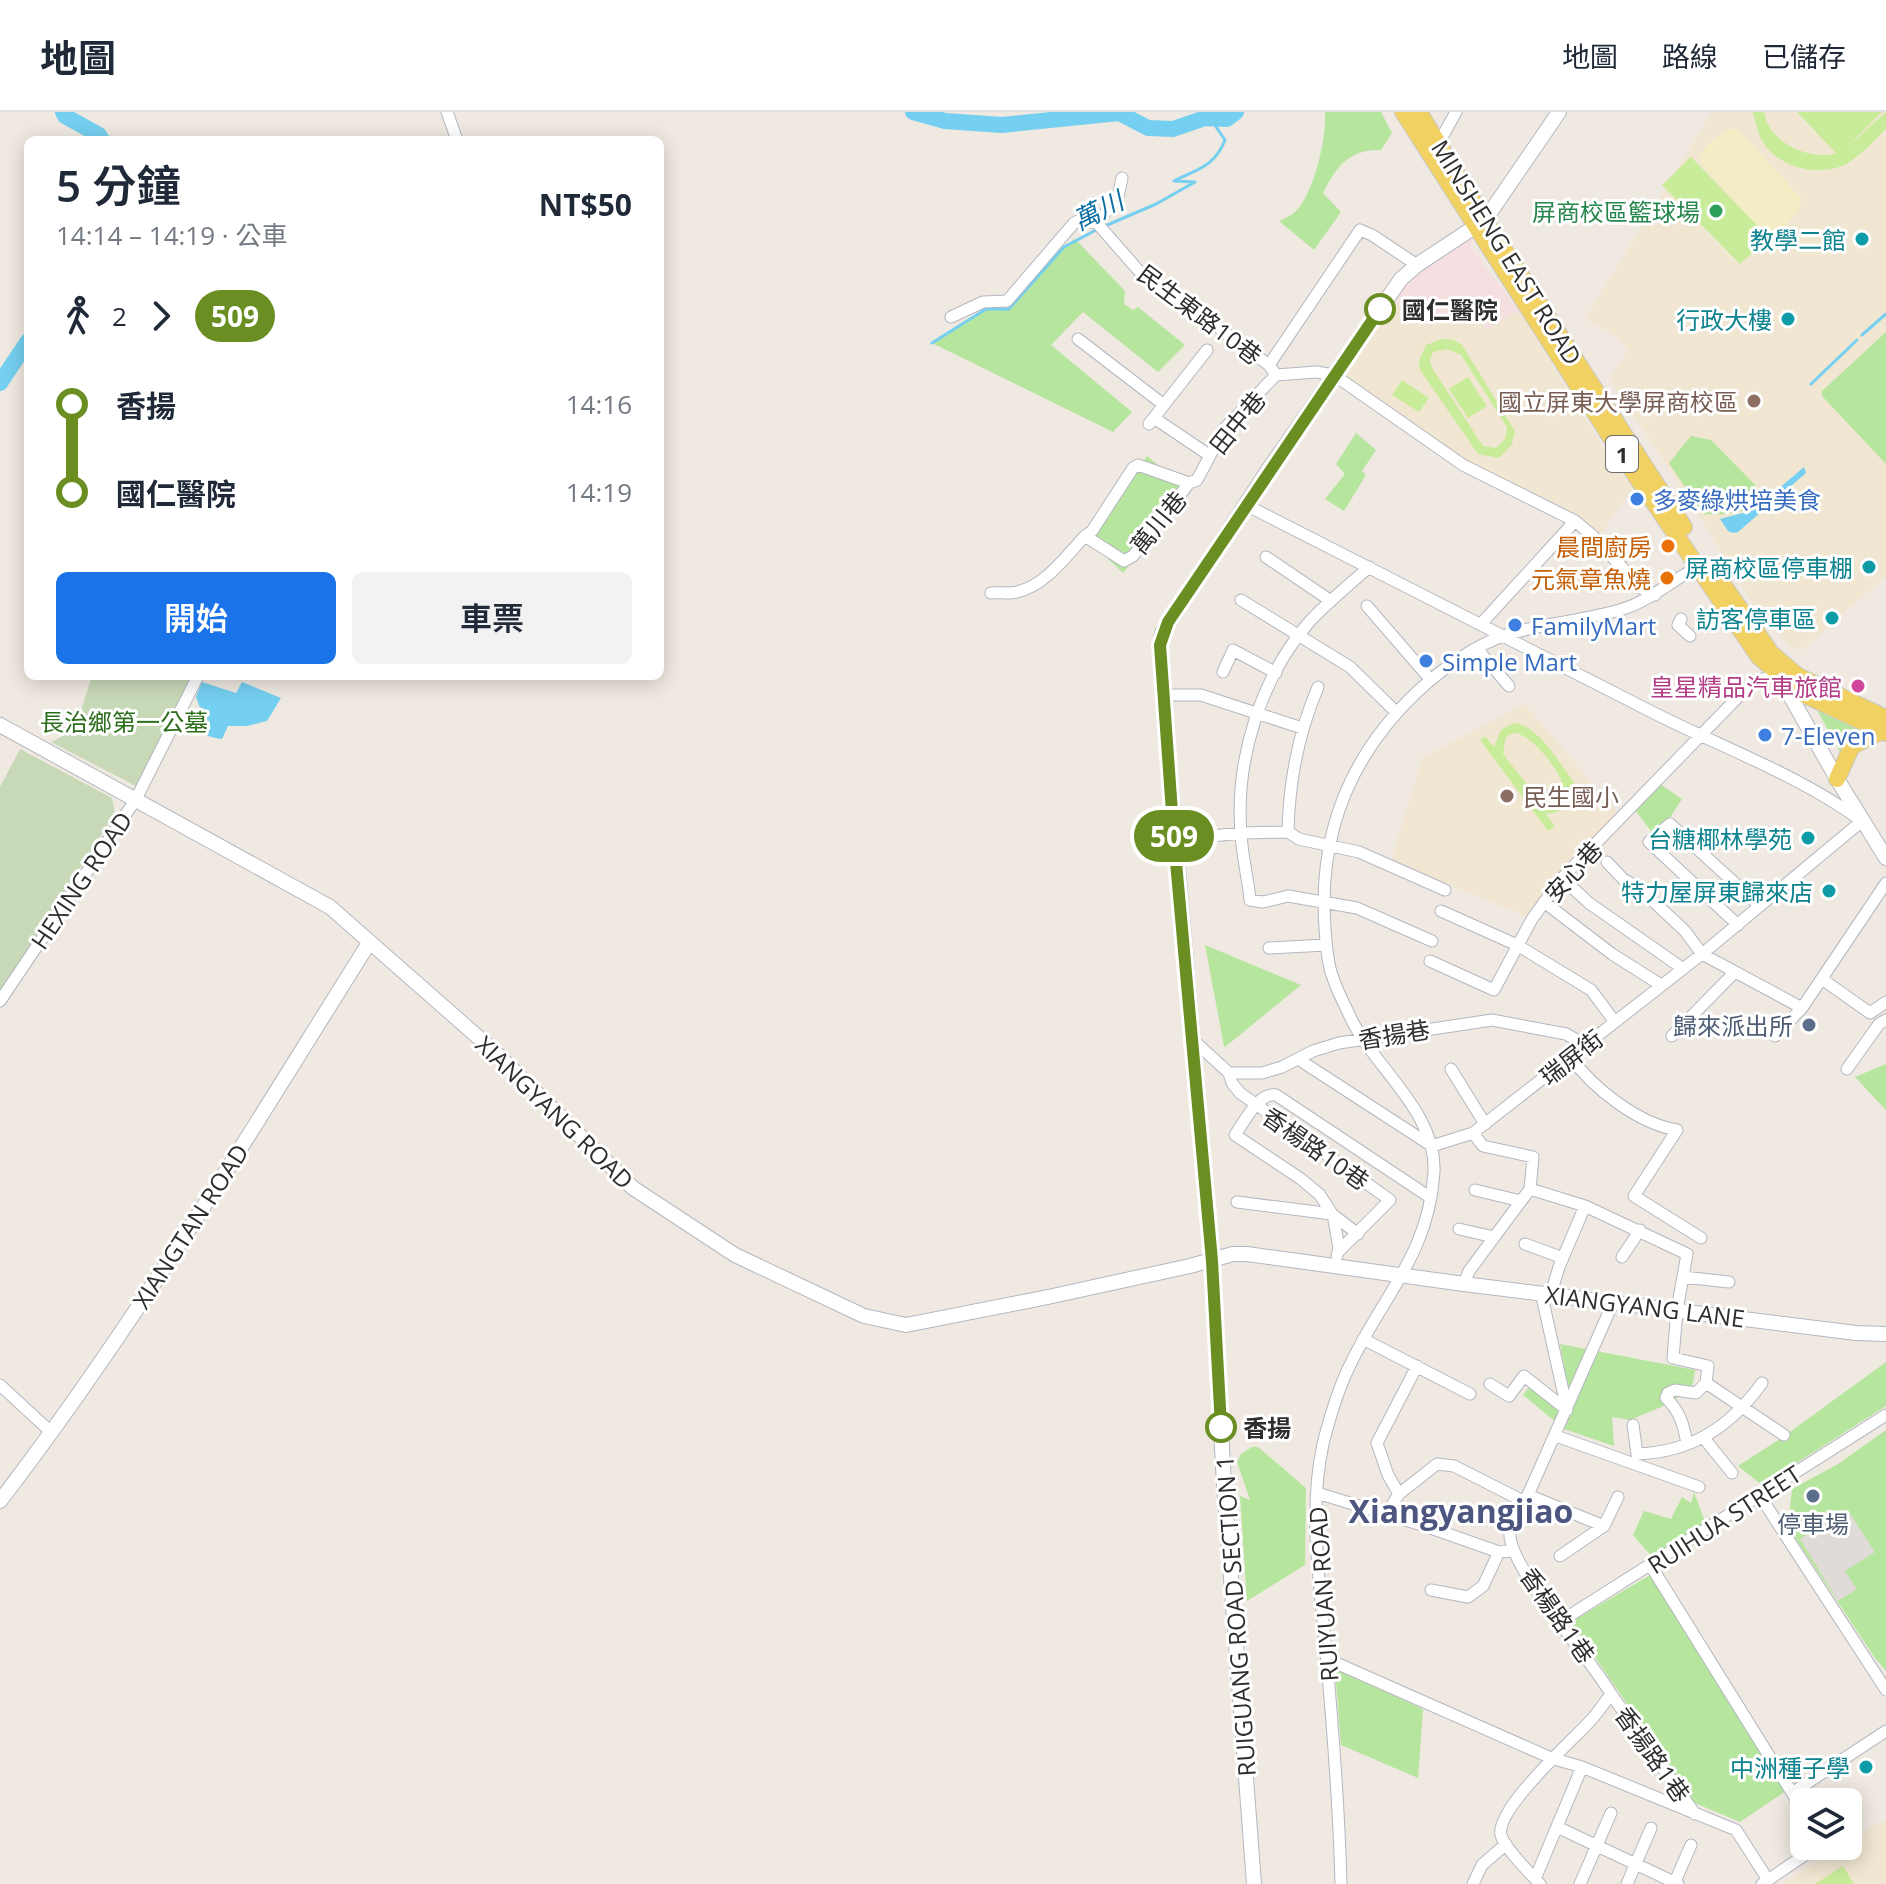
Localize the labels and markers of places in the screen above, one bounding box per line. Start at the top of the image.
place label: 屏商校區籃球場 [1532,195,1700,228]
marker: 屏商校區籃球場 [1707,202,1725,220]
place label: 教學二館 [1750,223,1846,256]
marker: 教學二館 [1853,230,1871,248]
place label: 國仁醫院 [1402,293,1498,326]
marker: 國仁醫院 [1365,294,1395,324]
place label: 行政大樓 [1676,303,1772,336]
marker: 行政大樓 [1779,310,1797,328]
place label: 國立屏東大學屏商校區 [1498,385,1738,418]
marker: 國立屏東大學屏商校區 [1745,392,1763,410]
place label: 多麥綠烘培美食 [1653,483,1821,516]
marker: 多麥綠烘培美食 [1628,490,1646,508]
place label: 晨間廚房 [1556,530,1652,563]
marker: 晨間廚房 [1659,537,1677,555]
place label: 屏商校區停車棚 [1685,551,1853,584]
marker: 屏商校區停車棚 [1860,558,1878,576]
place label: 元氣章魚燒 [1531,562,1651,595]
marker: 元氣章魚燒 [1658,569,1676,587]
place label: 訪客停車區 [1696,602,1816,635]
place label: FamilyMart [1531,609,1656,642]
marker: 訪客停車區 [1823,609,1841,627]
marker: FamilyMart [1506,616,1524,634]
place label: Simple Mart [1442,645,1577,678]
marker: Simple Mart [1417,652,1435,670]
place label: 皇星精品汽車旅館 [1650,670,1842,703]
marker: 皇星精品汽車旅館 [1849,677,1867,695]
place label: 7-Eleven [1781,719,1876,752]
marker: 7-Eleven [1756,726,1774,744]
place label: 民生國小 [1523,780,1619,813]
marker: 民生國小 [1498,787,1516,805]
place label: 台糖椰林學苑 [1648,822,1792,855]
marker: 台糖椰林學苑 [1799,829,1817,847]
place label: 特力屋屏東歸來店 [1621,875,1813,908]
marker: 特力屋屏東歸來店 [1820,882,1838,900]
place label: 歸來派出所 [1673,1009,1793,1042]
marker: 歸來派出所 [1800,1016,1818,1034]
place label: 香揚 [1243,1411,1291,1444]
marker: 香揚 [1206,1412,1236,1442]
marker: 停車場 [1804,1487,1822,1505]
place label: 停車場 [1777,1507,1849,1540]
place label: 中洲種子學 [1730,1751,1850,1784]
marker: 中洲種子學 [1857,1758,1875,1776]

